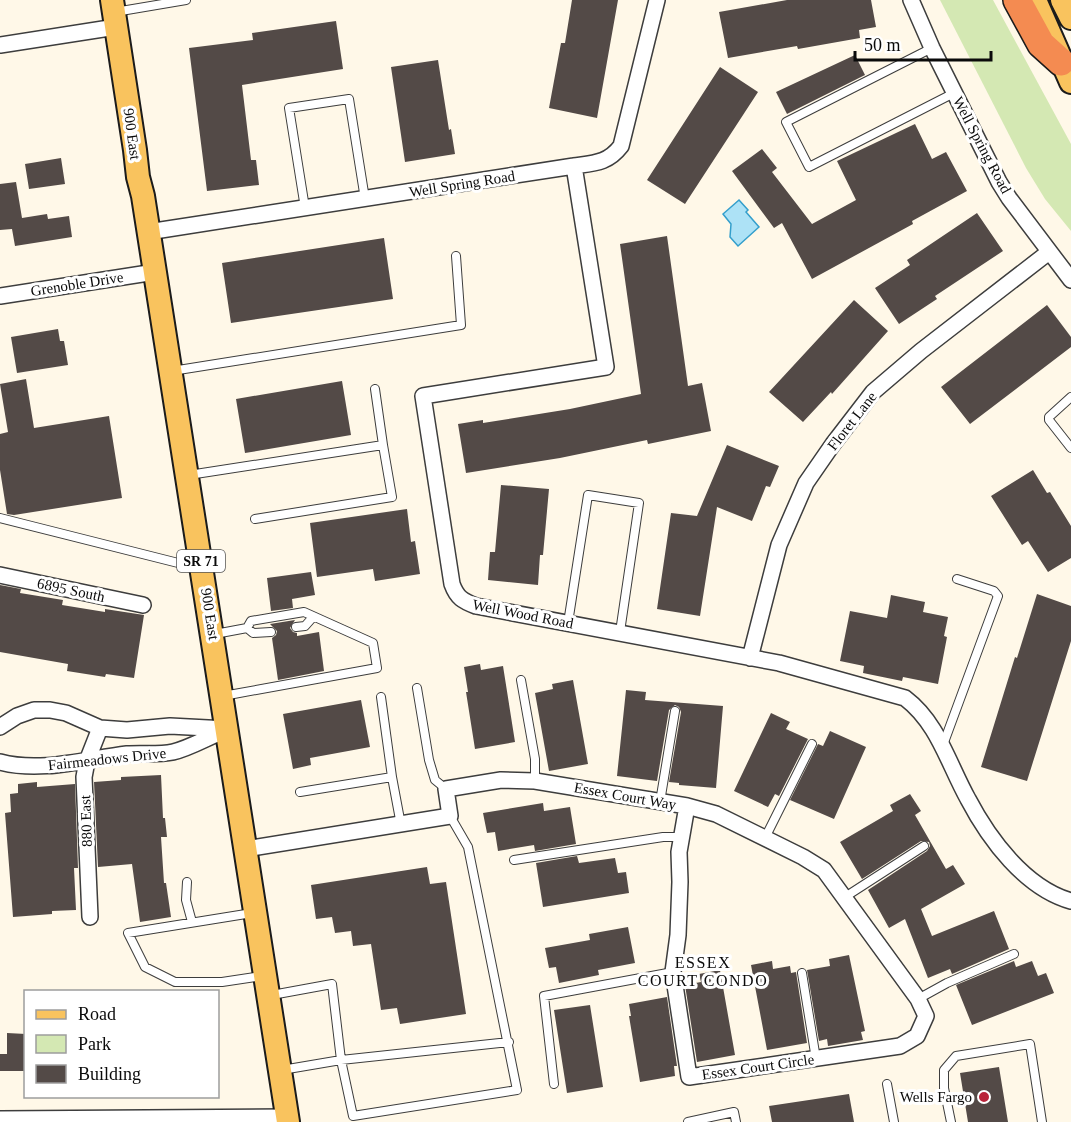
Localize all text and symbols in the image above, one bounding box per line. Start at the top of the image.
scale bar [855,24,992,62]
text: 50 m [864,35,901,55]
street label: Well Spring Road [950,94,1014,196]
street label: 900 East [120,107,144,162]
street label: Well Spring Road [408,168,517,200]
street label: Grenoble Drive [29,269,125,299]
street label: Floret Lane [824,388,880,453]
road number: SR 71 [177,550,225,572]
street label: 6895 South [36,575,107,605]
street label: 900 East [198,587,222,642]
street label: Well Wood Road [471,596,575,632]
street label: Fairmeadows Drive [47,745,167,773]
street label: Essex Court Way [573,779,678,813]
street label: 880 East [77,794,95,847]
district label: ESSEX COURT CONDO [638,954,768,989]
legend [24,990,219,1098]
text: Road [78,1004,116,1024]
text: Park [78,1034,111,1054]
street label: Essex Court Circle [701,1051,816,1083]
text: Building [78,1064,141,1084]
place label: Wells Fargo [900,1089,972,1105]
marker: Wells Fargo [977,1090,991,1104]

